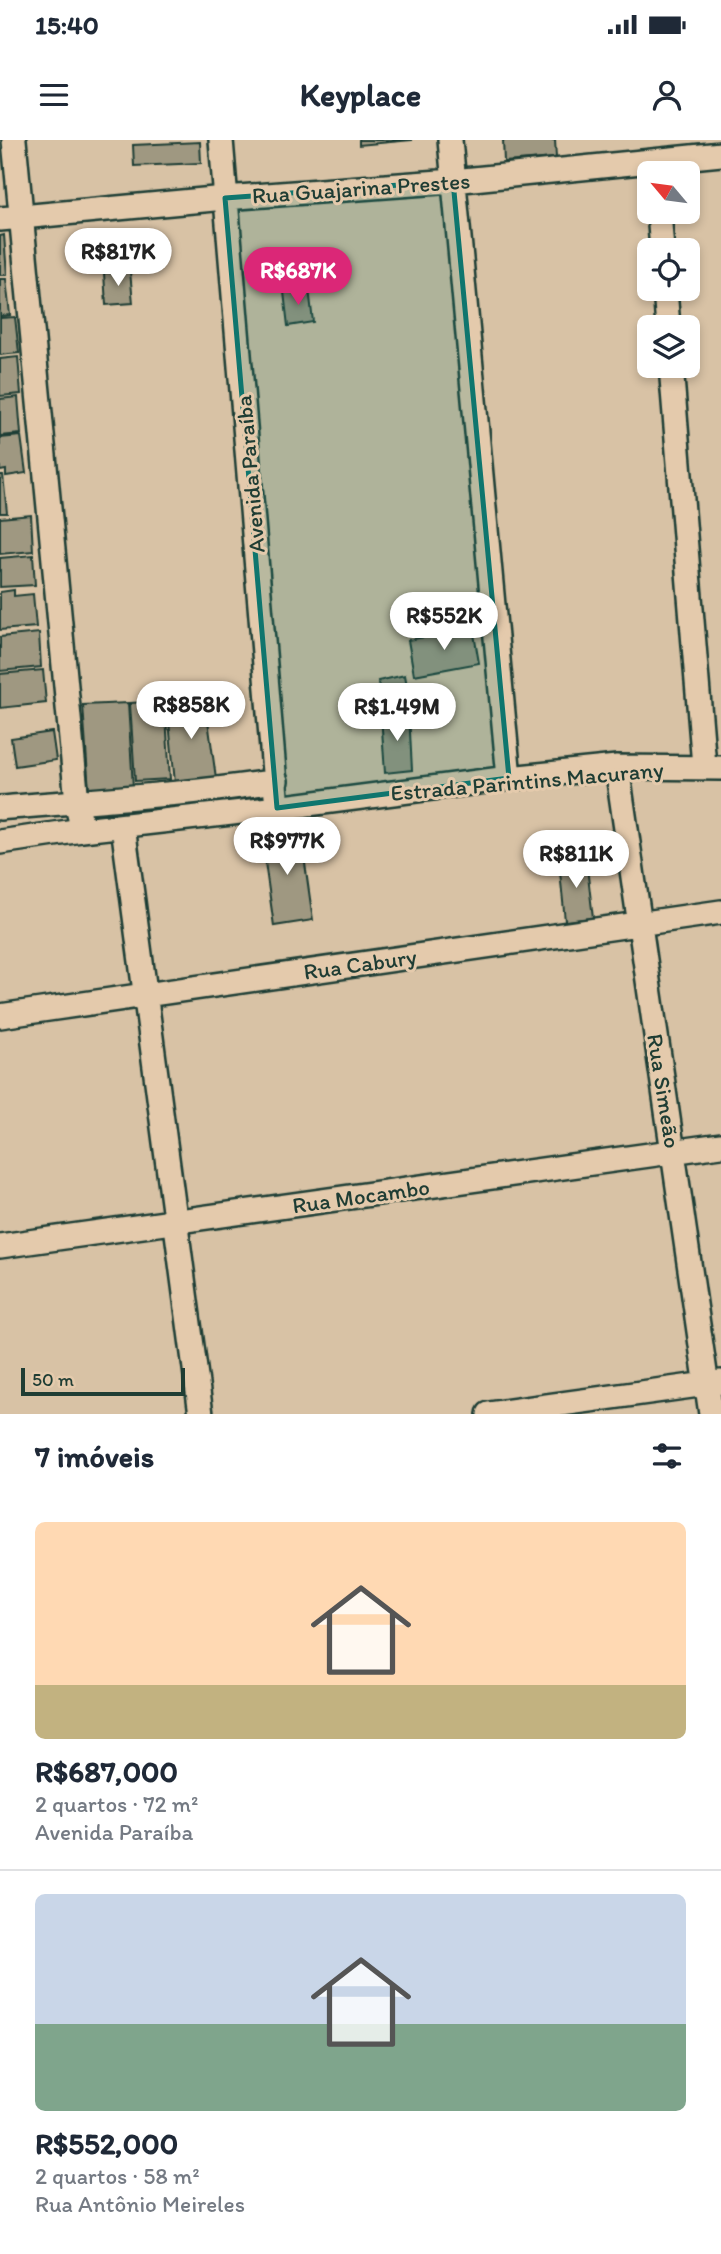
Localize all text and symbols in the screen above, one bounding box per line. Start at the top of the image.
text: 15:40 [35,9,99,41]
icon: menu [35,76,73,114]
text: Keyplace [300,76,421,114]
icon: person [648,76,686,114]
north arrow [637,161,700,224]
map controls [637,161,700,378]
street label: Rua Guajarina Prestes [251,166,471,210]
pin: R$817K [61,228,175,288]
text: R$817K [81,237,155,265]
button: locate [637,238,700,301]
pin: R$687K [241,248,355,307]
text: R$687K [260,256,336,284]
button: layers [637,315,700,378]
street label: Avenida Paraíba [229,394,271,554]
pin: R$552K [387,592,501,652]
text: R$552K [406,601,482,629]
pin: R$858K [134,682,248,741]
pin: R$1.49M [332,684,462,743]
text: R$858K [152,690,230,718]
text: R$1.49M [354,692,440,720]
street label: Estrada Parintins Macurany [389,755,665,807]
pin: R$977K [230,818,344,877]
text: R$977K [250,826,324,854]
pin: R$811K [519,830,633,890]
text: R$811K [539,839,613,867]
street label: Rua Cabury [302,942,419,986]
street label: Rua Simeão [641,1032,687,1150]
street label: Rua Mocambo [291,1173,431,1219]
scale bar [21,1365,186,1397]
text: 50 m [32,1368,74,1391]
icon: filters [648,1437,686,1475]
text: 7 imóveis [35,1438,154,1475]
icon: home [298,1567,424,1693]
text: R$687,000 [35,1753,178,1790]
text: 2 quartos · 72 m² [35,1790,198,1818]
text: Avenida Paraíba [35,1818,193,1846]
icon: home [298,1939,424,2065]
text: R$552,000 [35,2125,178,2162]
text: 2 quartos · 58 m² [35,2162,200,2190]
text: Rua Antônio Meireles [35,2190,245,2218]

